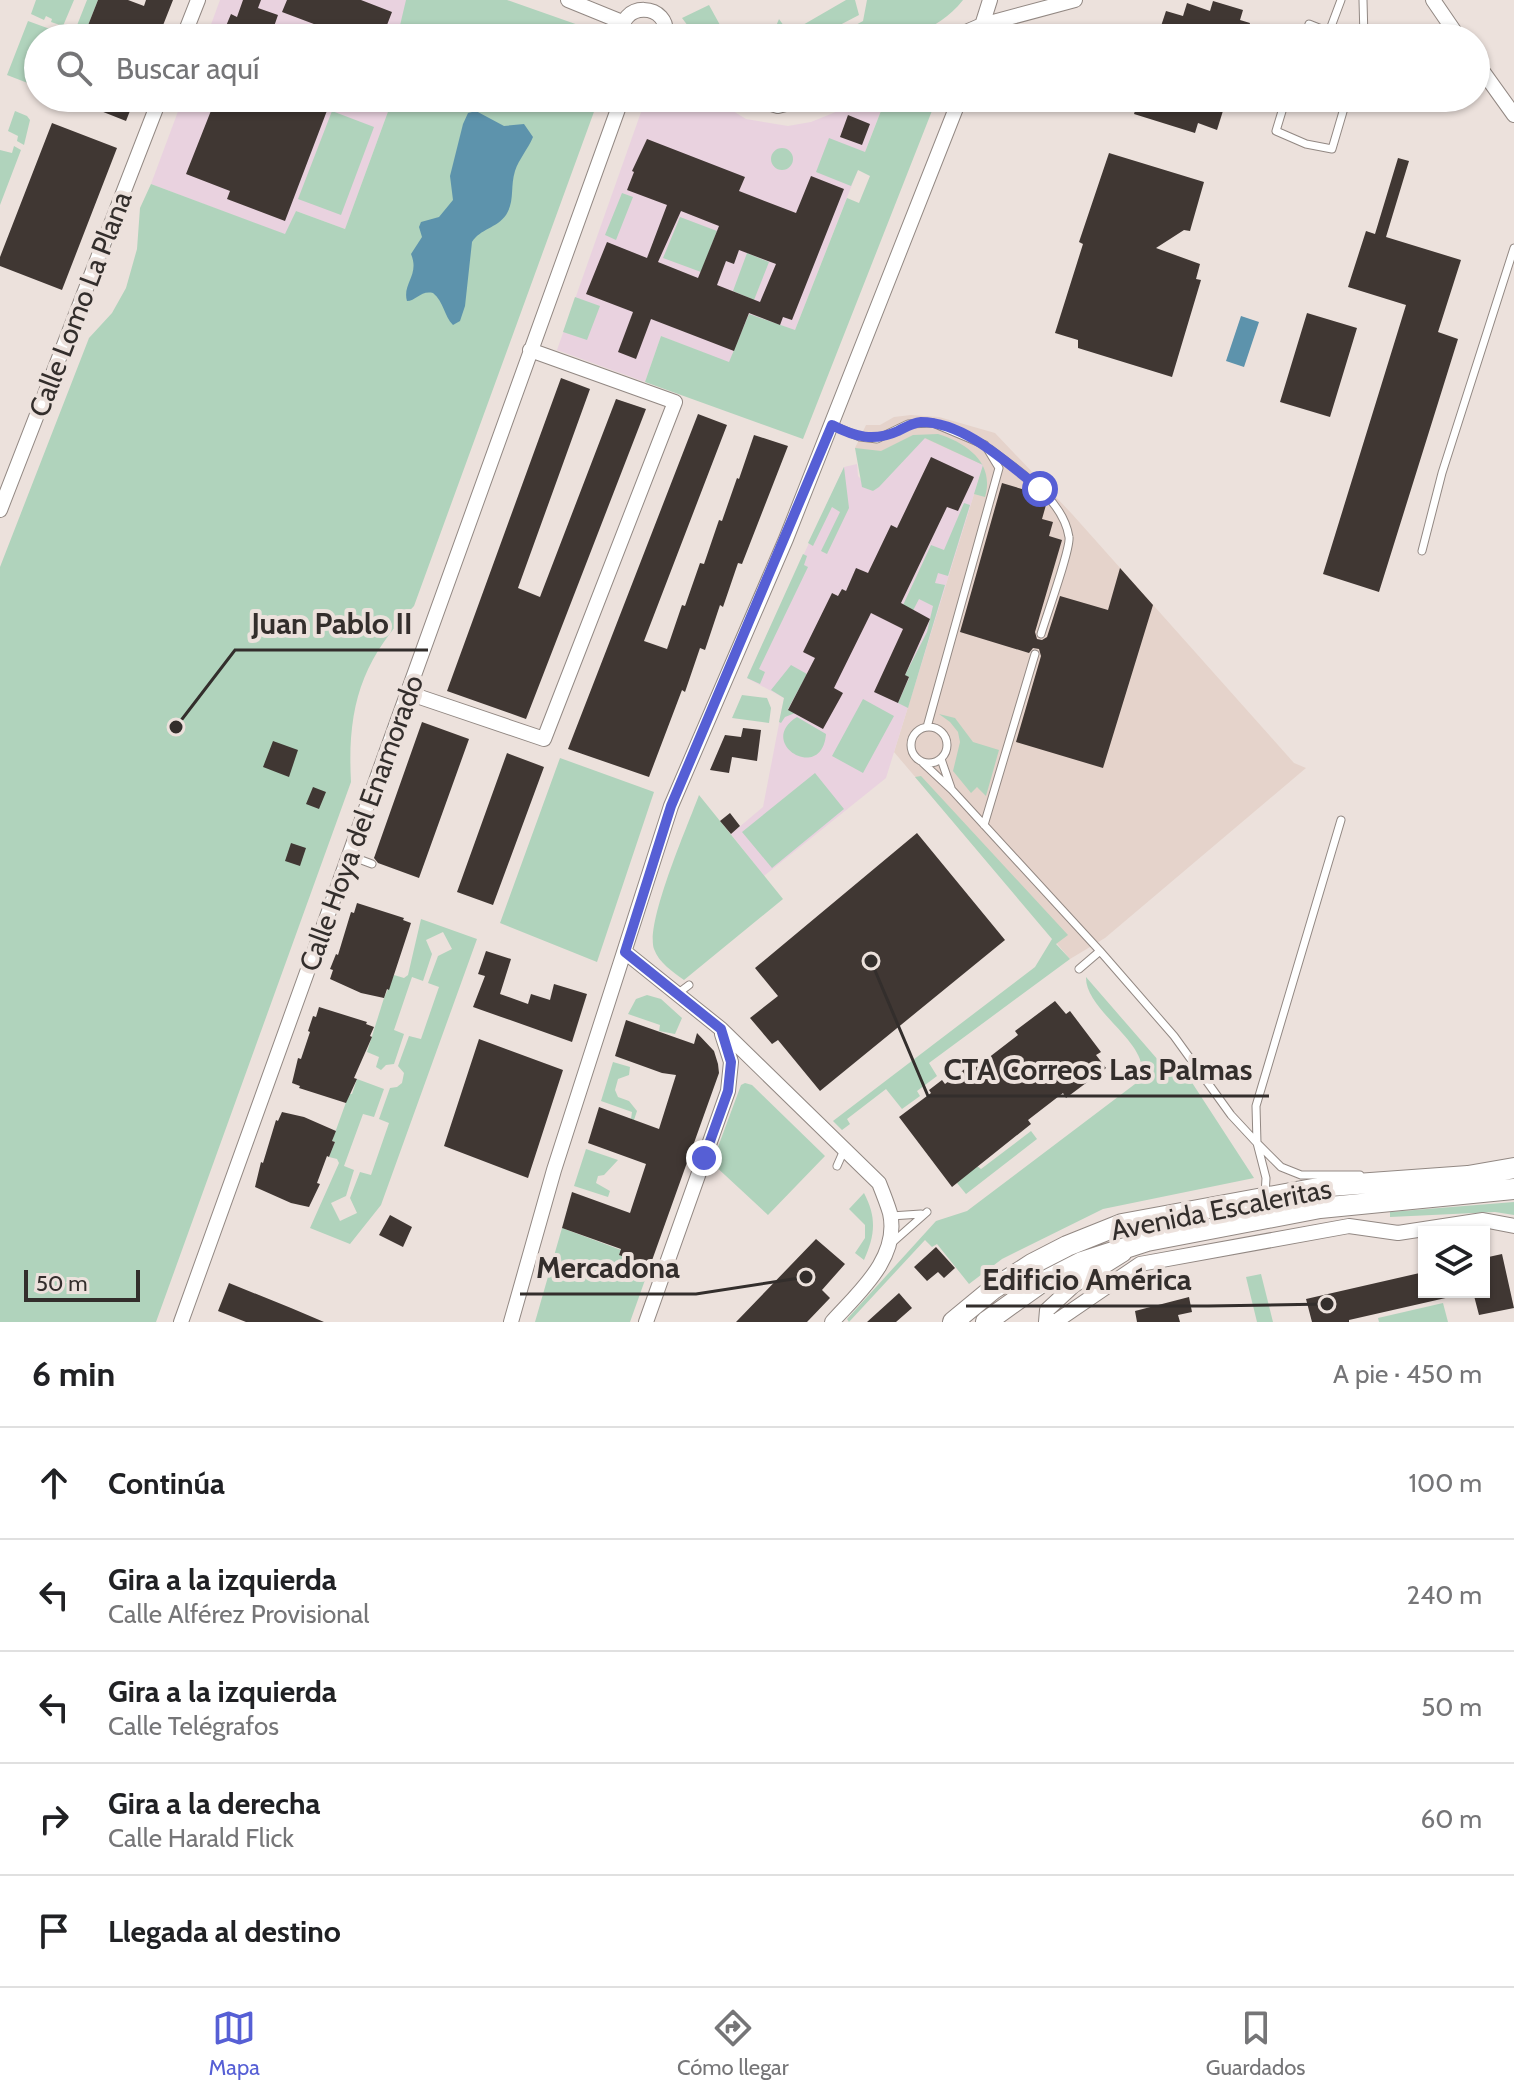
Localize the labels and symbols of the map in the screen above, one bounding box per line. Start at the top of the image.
street label: Calle Lomo La Plana [21,186,139,421]
route start [1022,471,1058,507]
callout: Juan Pablo II [235,596,428,650]
text: Juan Pablo II [251,605,412,642]
street label: Calle Hoya del Enamorado [292,670,430,976]
callout: CTA Correos Las Palmas [928,1042,1269,1096]
text: CTA Correos Las Palmas [944,1051,1252,1088]
route end [686,1140,722,1176]
street label: Avenida Escaleritas [1108,1171,1334,1247]
callout: Mercadona [520,1240,696,1294]
text: Mercadona [536,1249,680,1286]
callout: Edificio América [966,1252,1208,1306]
text: Edificio América [982,1261,1192,1298]
scale bar [24,1266,140,1302]

